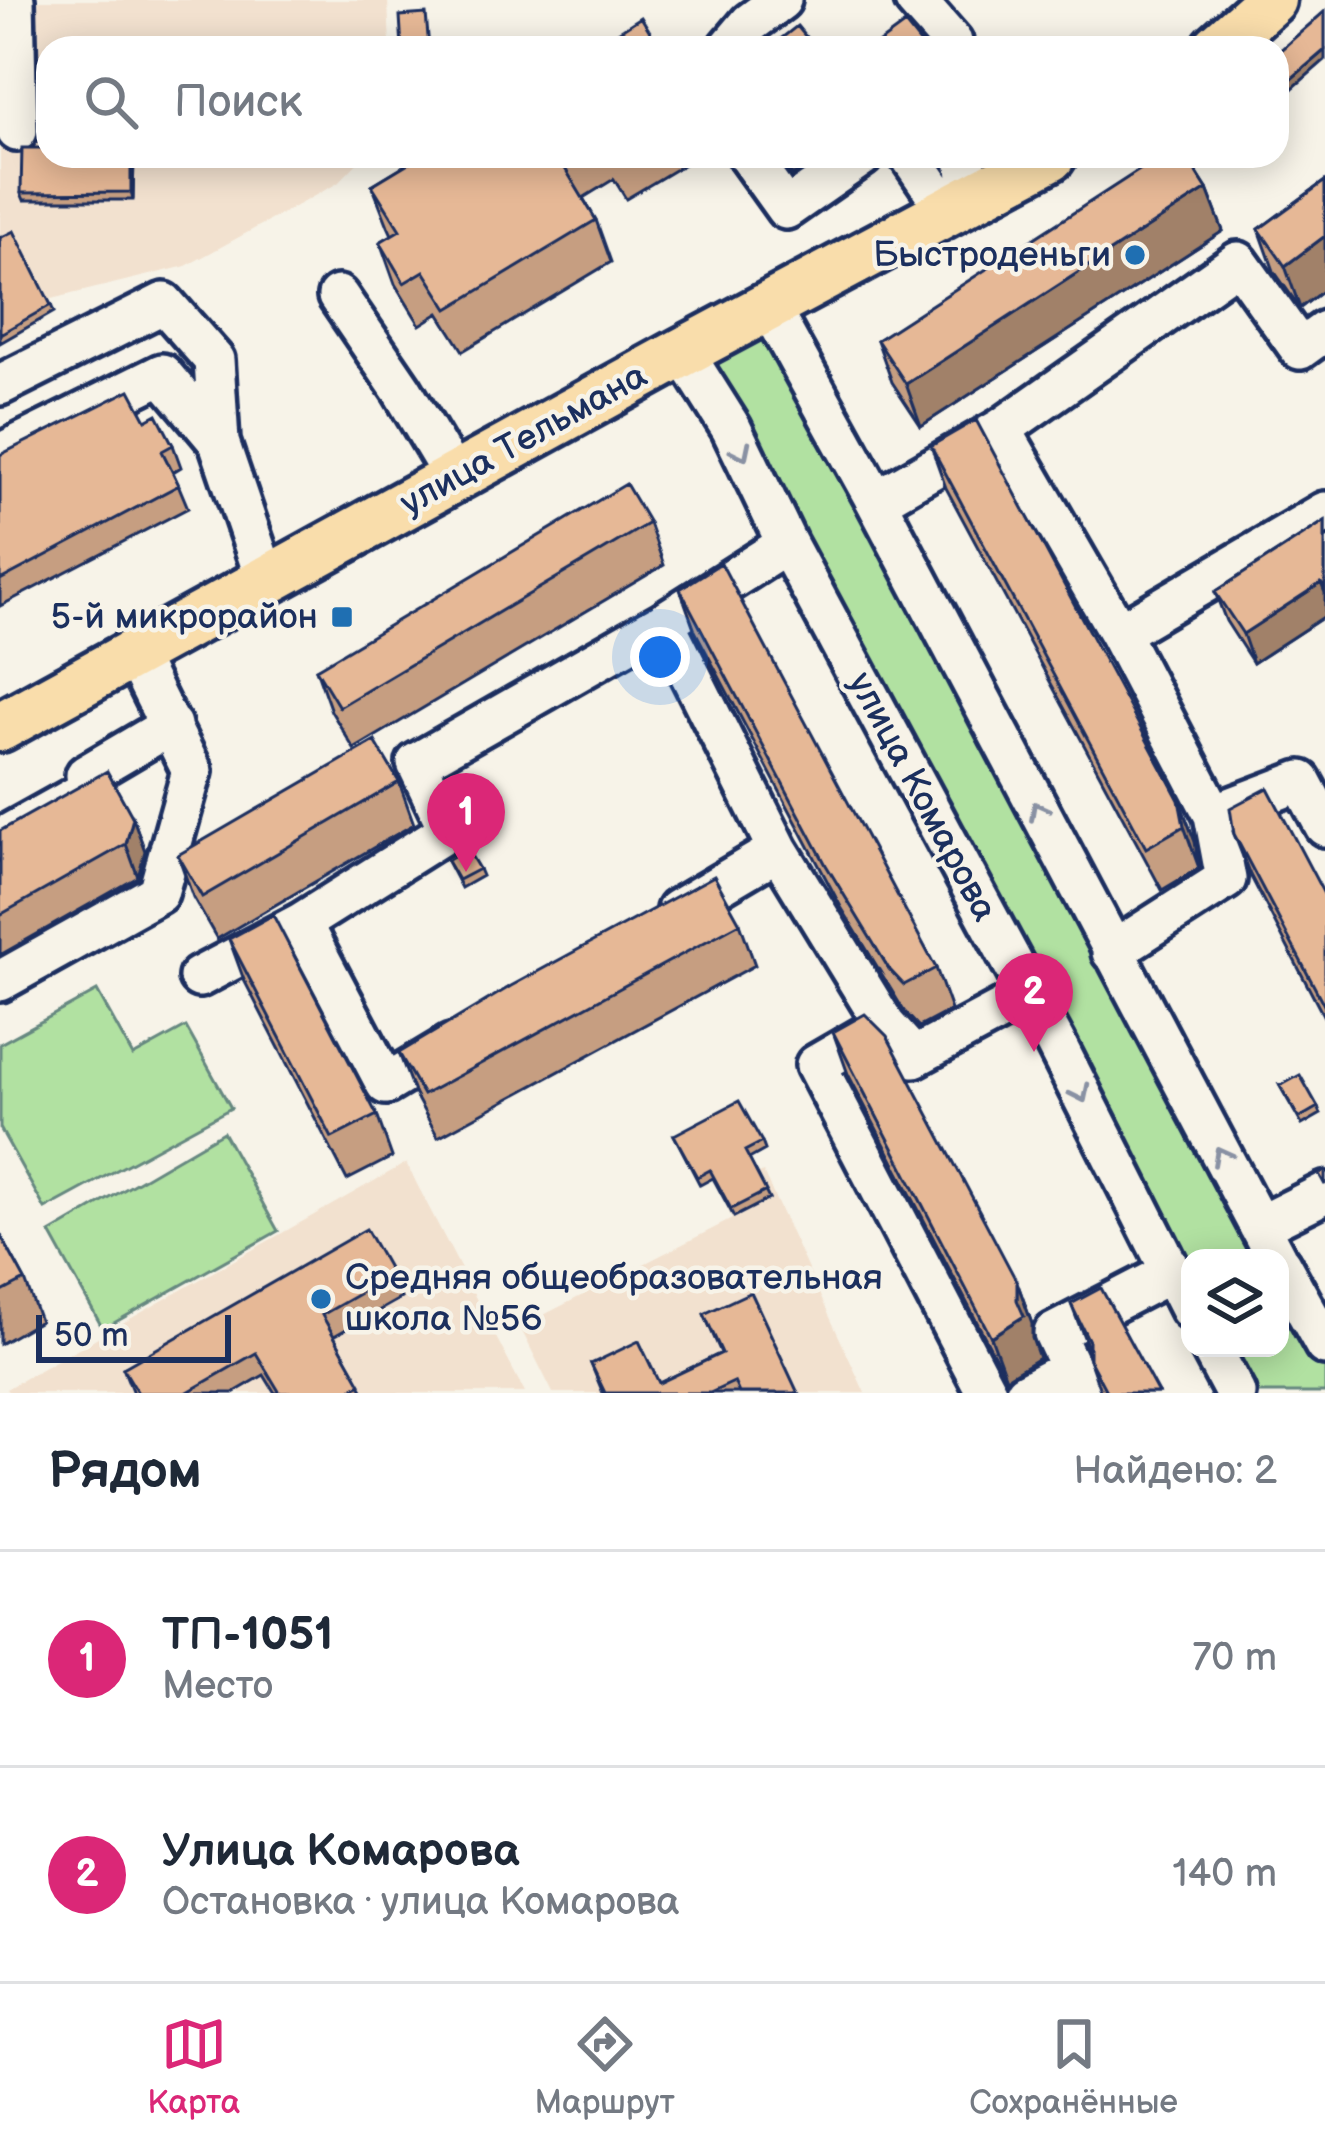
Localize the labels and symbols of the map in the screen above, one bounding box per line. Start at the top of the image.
place label: Быстроденьги [873,234,1111,277]
marker: Быстроденьги [1122,242,1148,268]
street label: улица Тельмана [393,354,655,526]
one-way arrow [728,440,751,461]
place label: 5-й микрорайон [51,596,318,639]
marker: 5-й микрорайон [329,604,355,630]
your location [630,627,690,687]
street label: улица Комарова [838,665,1006,929]
pin: 1 [427,773,505,872]
one-way arrow [1030,801,1053,823]
pin: 2 [995,953,1073,1052]
one-way arrow [1067,1082,1091,1103]
one-way arrow [1212,1147,1235,1168]
place label: Средняя общеобразовательная школа №56 [345,1257,883,1341]
marker: Средняя общеобразовательная школа №56 [308,1286,334,1312]
scale bar [36,1309,231,1362]

